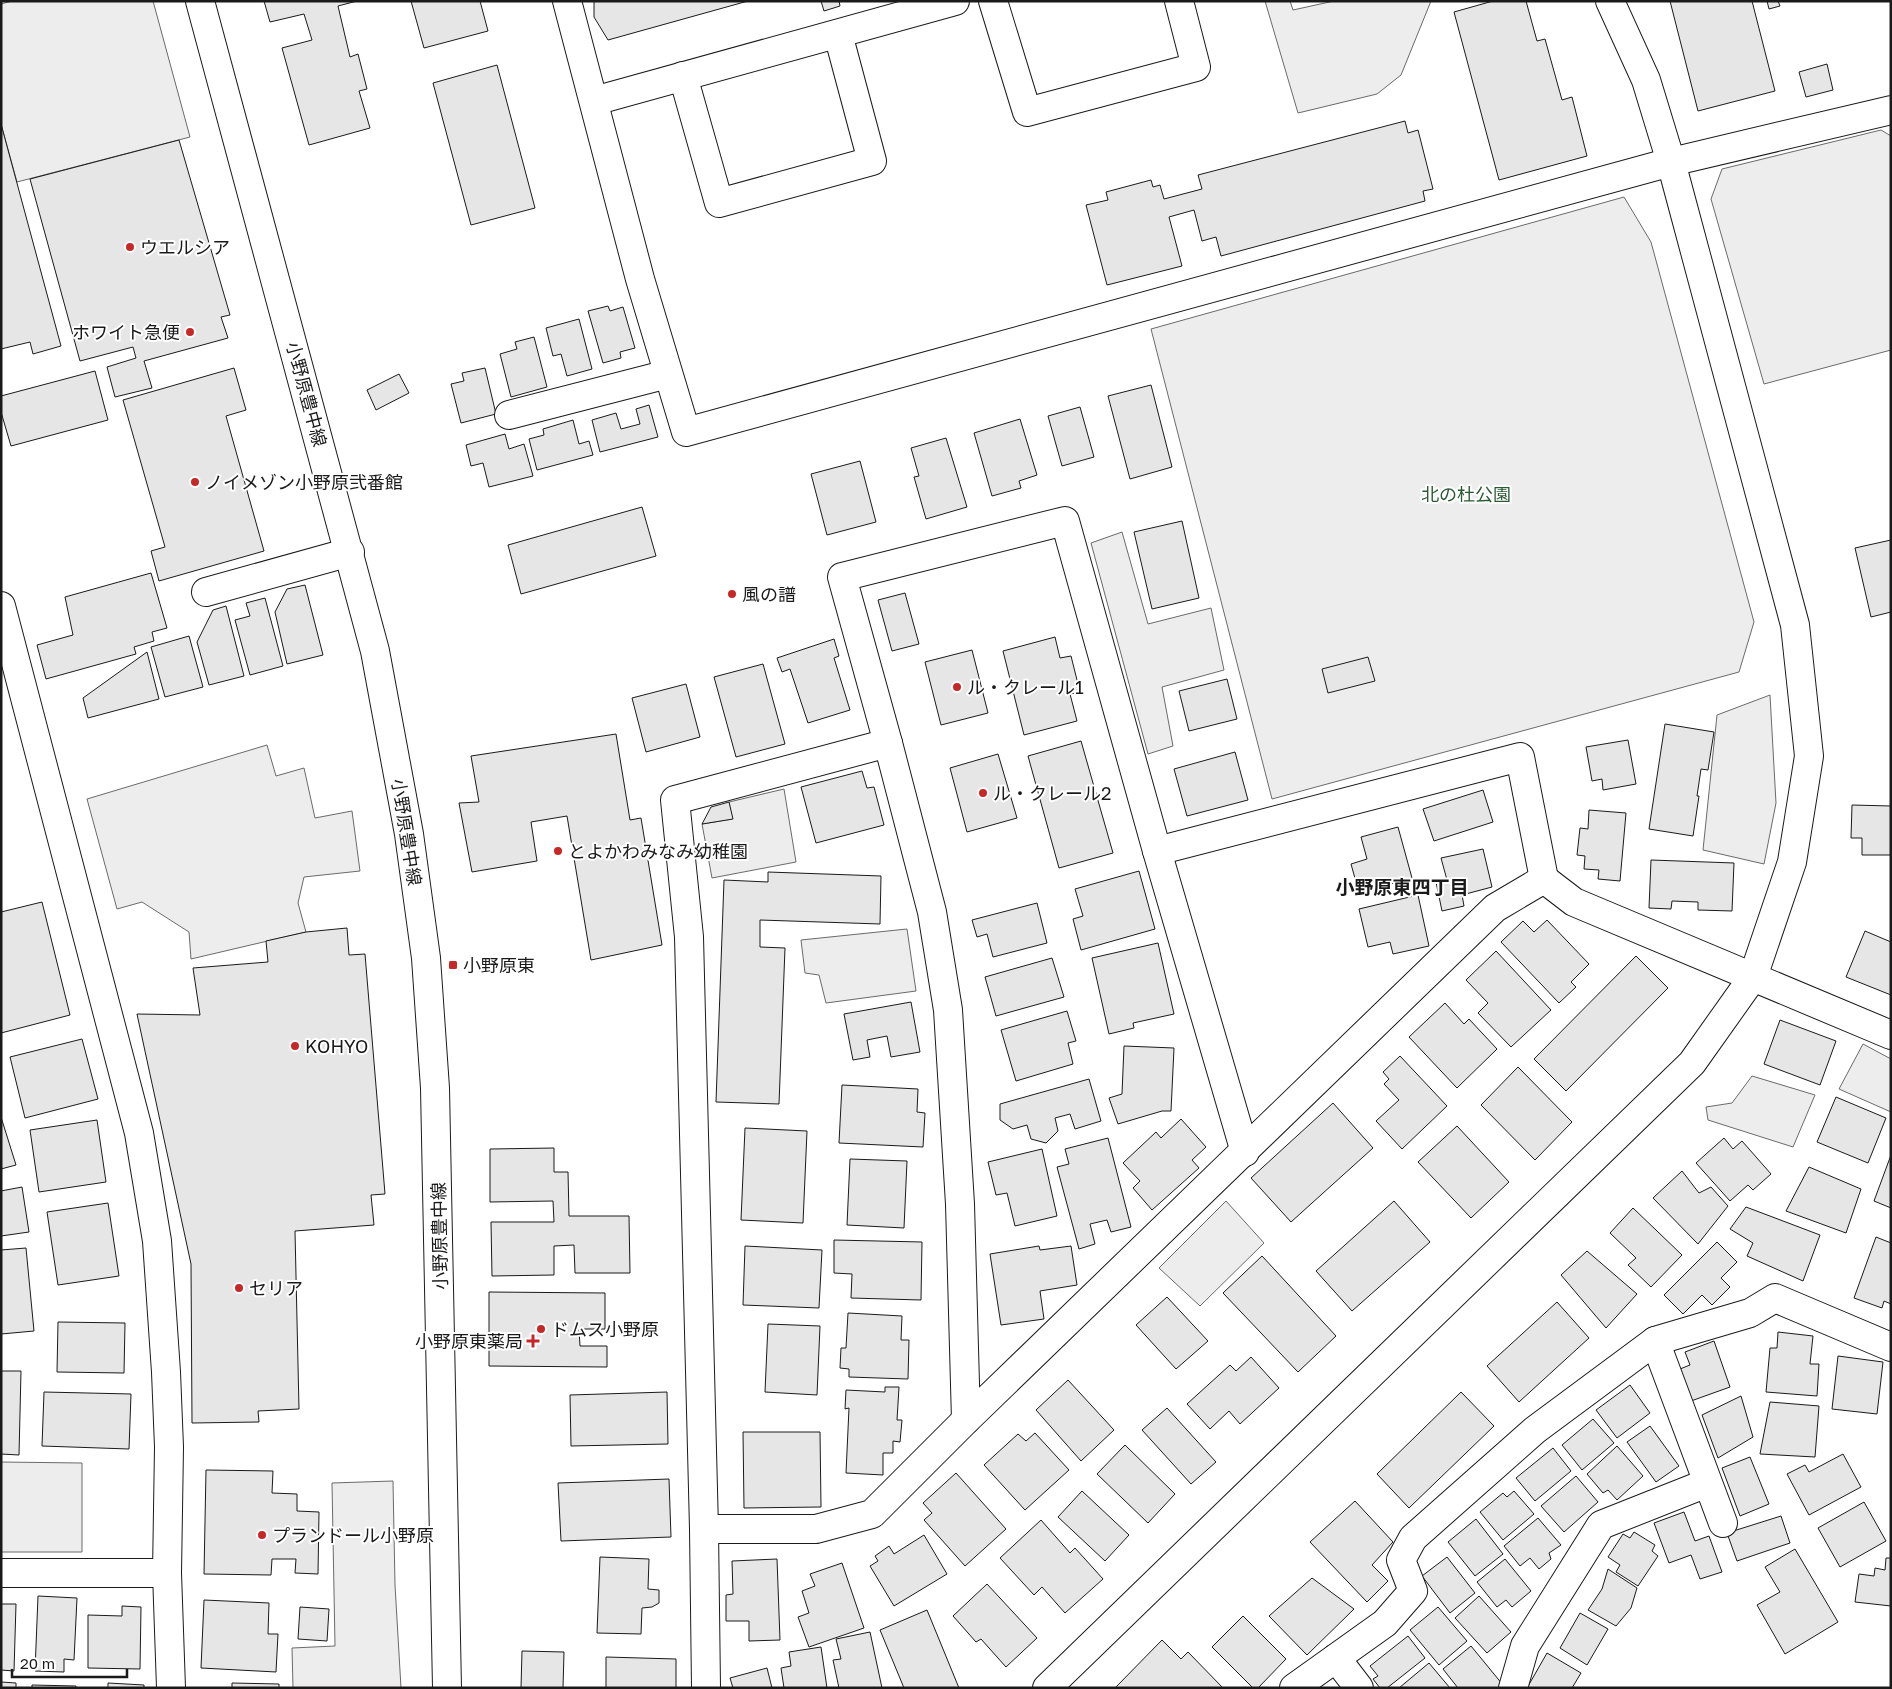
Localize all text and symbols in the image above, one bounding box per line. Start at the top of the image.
place label: ウエルシア [140,236,230,258]
marker: ウエルシア [124,241,136,253]
place label: ホワイト急便 [72,321,180,343]
marker: ホワイト急便 [184,326,196,338]
street label: 小野原豊中線 [282,339,332,449]
place label: ノイメゾン小野原弐番館 [205,471,403,493]
marker: ノイメゾン小野原弐番館 [189,476,201,488]
park label: 北の杜公園 [1421,483,1511,505]
place label: 風の譜 [742,583,796,605]
marker: 風の譜 [726,588,738,600]
place label: ル・クレール1 [967,676,1084,698]
marker: ル・クレール1 [951,681,963,693]
street label: 小野原豊中線 [388,777,426,887]
place label: ル・クレール2 [993,782,1111,804]
marker: ル・クレール2 [977,787,989,799]
place label: とよかわみなみ幼稚園 [568,840,748,862]
marker: とよかわみなみ幼稚園 [552,845,564,857]
district label: 小野原東四丁目 [1335,875,1469,898]
place label: 小野原東 [463,954,535,976]
marker: 小野原東 [447,959,459,971]
place label: KOHYO [305,1035,368,1057]
marker: KOHYO [289,1040,301,1052]
street label: 小野原豊中線 [427,1182,451,1290]
place label: セリア [249,1277,303,1299]
marker: セリア [233,1282,245,1294]
place label: ドムス小野原 [551,1318,659,1340]
marker: ドムス小野原 [535,1323,547,1335]
place label: 小野原東薬局 [415,1330,523,1352]
marker: 小野原東薬局 [527,1335,539,1347]
place label: プランドール小野原 [272,1524,434,1546]
marker: プランドール小野原 [256,1529,268,1541]
scale bar [12,1646,128,1678]
text: 20 m [20,1654,55,1672]

